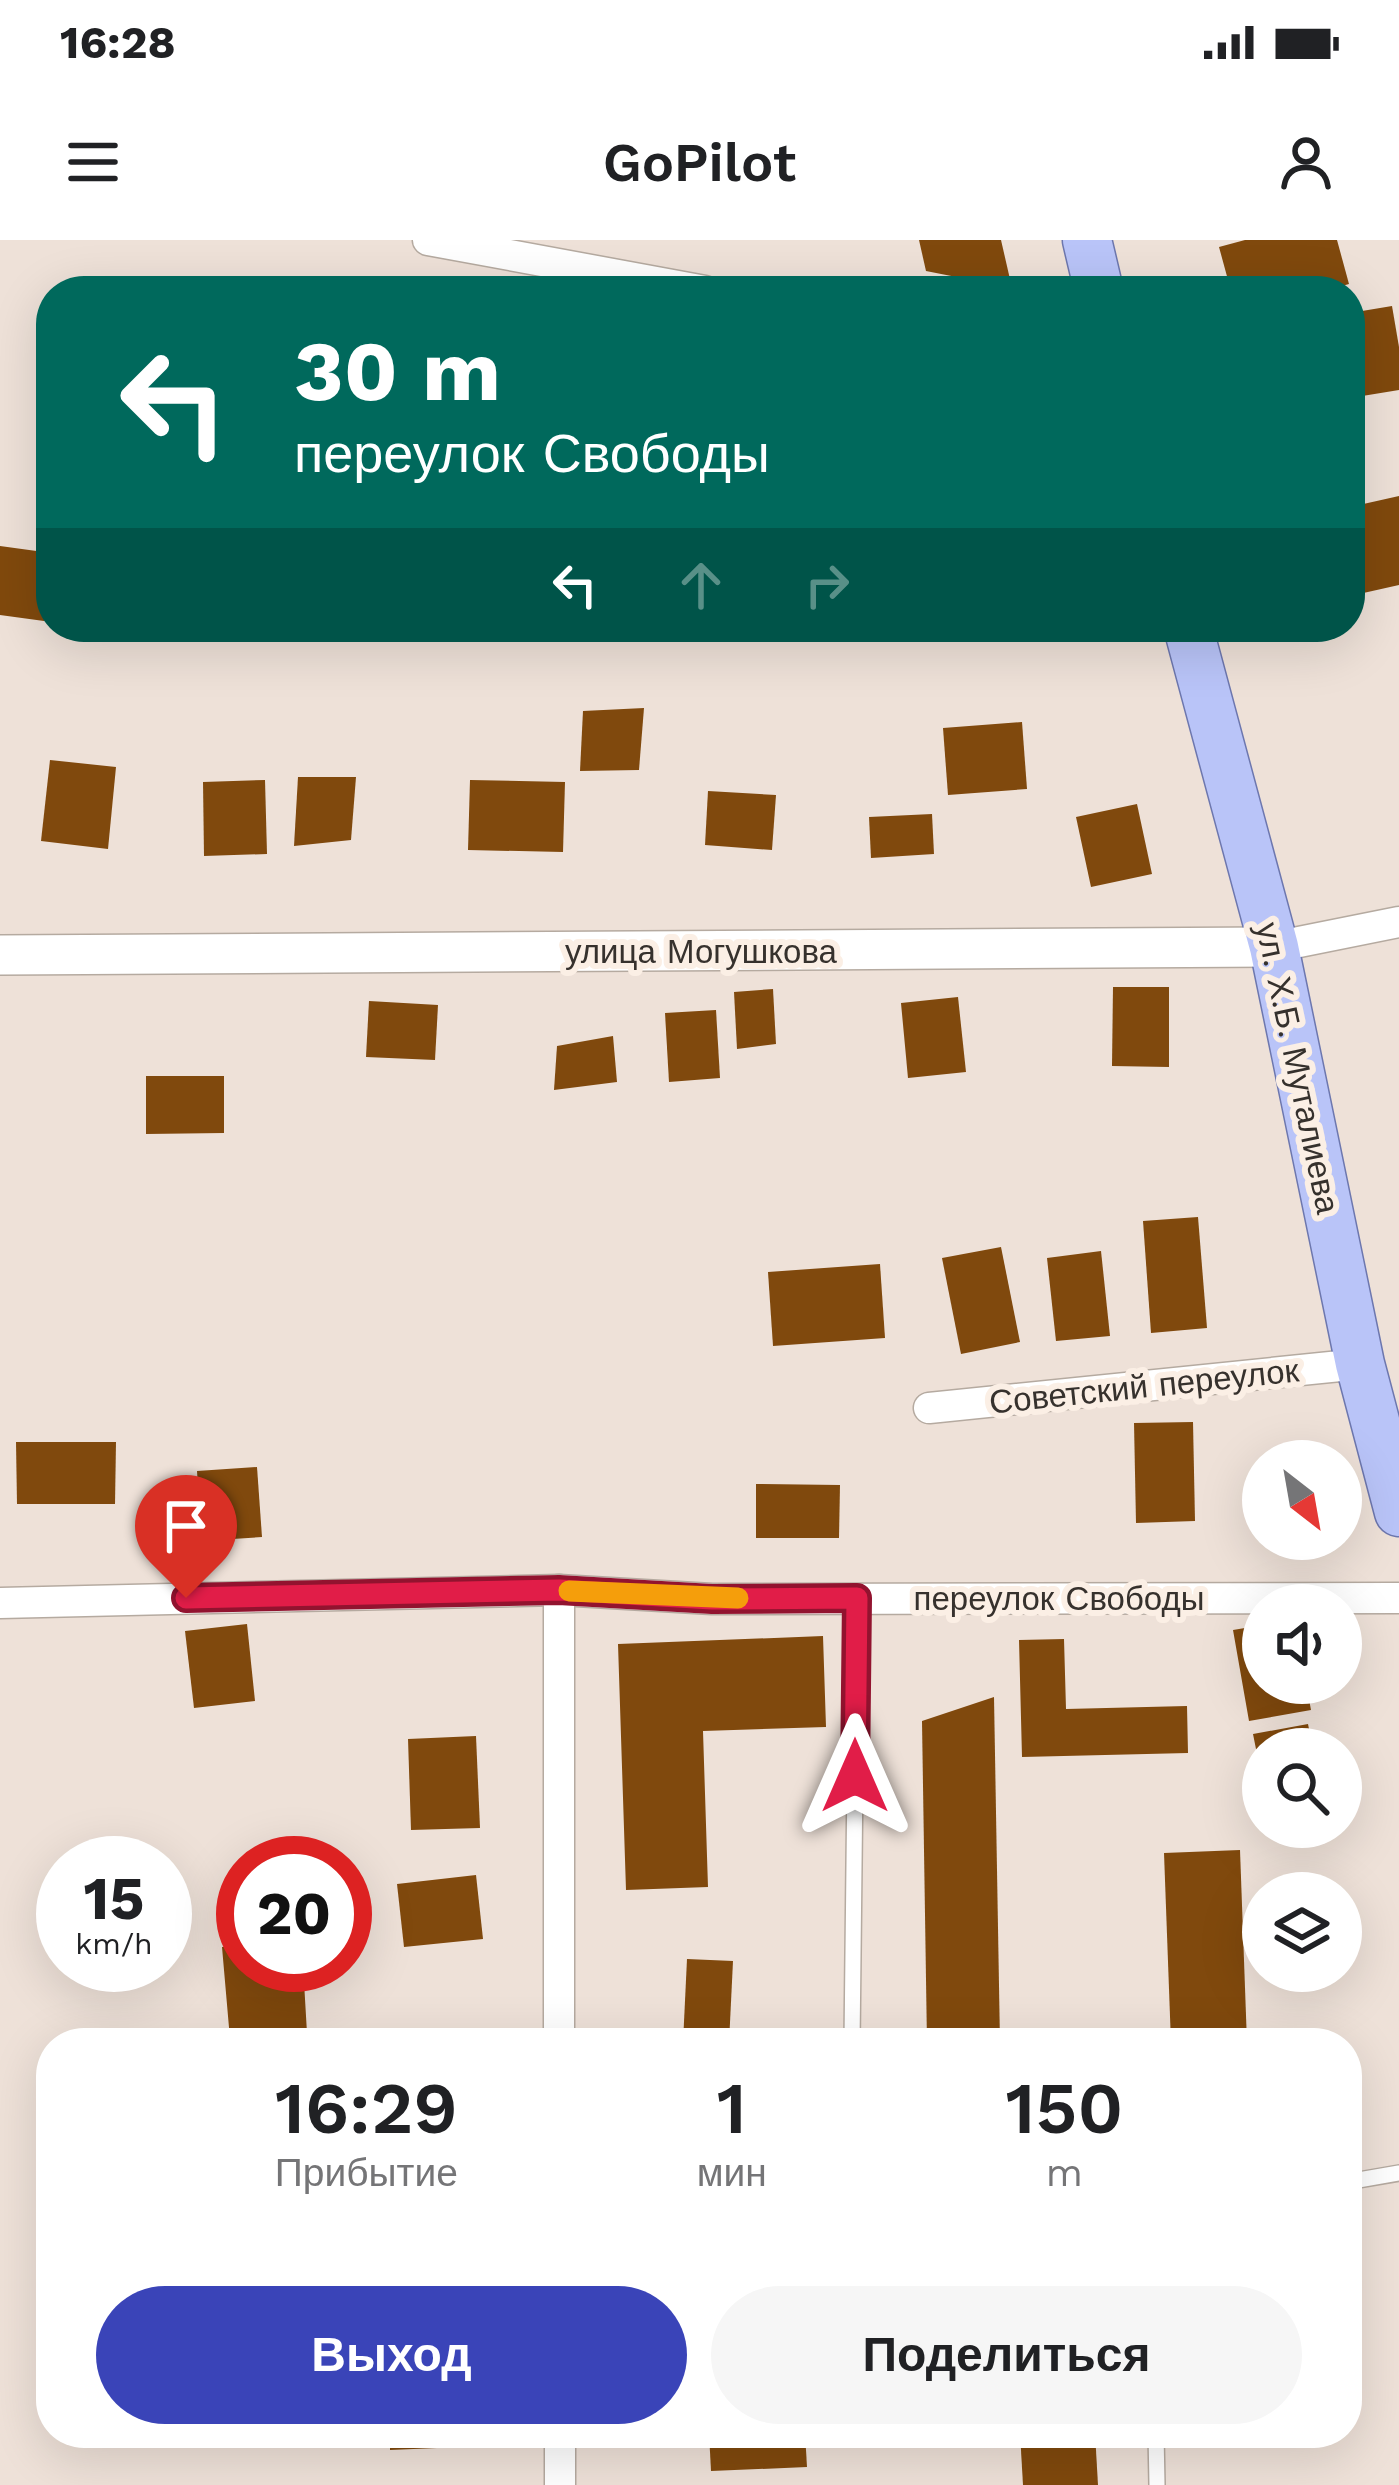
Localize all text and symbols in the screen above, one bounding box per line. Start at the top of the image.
text: 16:28 [60,16,176,69]
icon: menu [60,129,126,195]
icon: person [1273,129,1339,195]
text: GoPilot [603,131,796,194]
text: 30 m [294,322,501,420]
icon: left [96,324,252,480]
text: переулок Свободы [294,422,770,485]
icon: left [542,552,608,618]
icon: ahead [668,552,734,618]
icon: right [794,552,860,618]
street label: ул. Х.Б. Муталиева [1248,919,1348,1218]
street label: улица Могушкова [565,932,838,971]
street label: Советский переулок [987,1350,1301,1422]
north arrow [1242,1440,1362,1560]
map controls [1242,1440,1362,1992]
pin [135,1475,237,1598]
icon: arrive [153,1493,219,1559]
street label: переулок Свободы [914,1579,1204,1618]
button: sound [1242,1584,1362,1704]
position arrow [792,1713,918,1839]
button: search [1242,1728,1362,1848]
speed limit sign: 20 [216,1836,372,1992]
text: 15 [84,1863,144,1934]
button: layers [1242,1872,1362,1992]
text: km/h [75,1926,153,1961]
text: 16:29 [275,2066,458,2150]
text: 1 [717,2066,747,2150]
text: 150 [1006,2066,1123,2150]
text: Прибытие [275,2150,458,2195]
text: мин [697,2150,767,2195]
text: m [1046,2150,1083,2195]
button: Выход [96,2286,687,2424]
button: Поделиться [711,2286,1302,2424]

